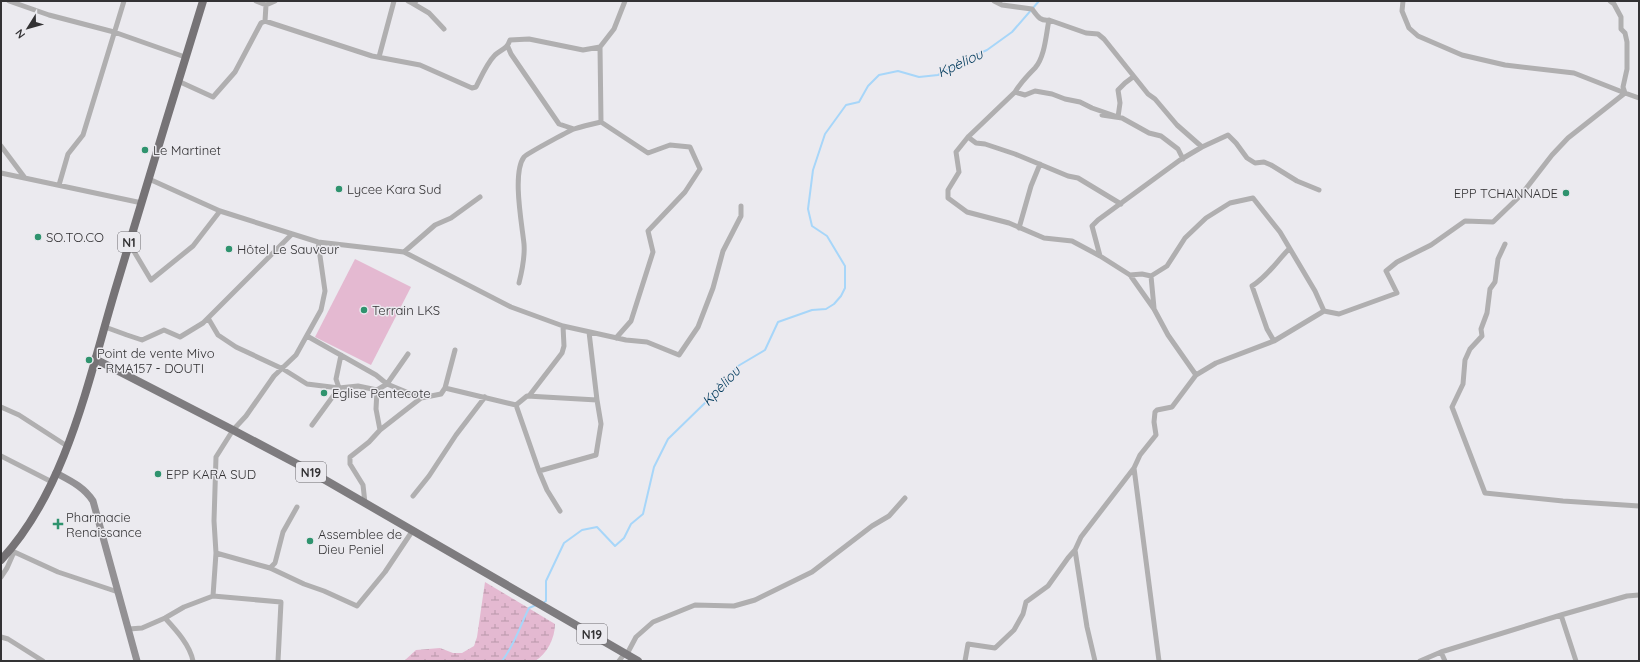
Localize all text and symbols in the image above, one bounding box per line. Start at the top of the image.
north arrow [8,8,48,48]
text: N [12,27,28,41]
water label: Kpèliou [934,44,987,81]
place label: Le Martinet [153,142,221,158]
marker: Le Martinet [140,145,150,155]
place label: Lycee Kara Sud [347,181,441,197]
marker: Lycee Kara Sud [334,184,344,194]
place label: EPP TCHANNADE [1454,185,1558,201]
marker: EPP TCHANNADE [1561,188,1571,198]
place label: SO.TO.CO [46,229,104,245]
marker: SO.TO.CO [33,232,43,242]
road number: N1 [118,232,140,252]
place label: Hôtel Le Sauveur [237,241,339,257]
marker: Hôtel Le Sauveur [224,244,234,254]
place label: Terrain LKS [372,302,440,318]
marker: Terrain LKS [359,305,369,315]
place label: Point de vente Mivo - RMA157 - DOUTI [97,345,215,376]
marker: Point de vente Mivo - RMA157 - DOUTI [84,355,94,365]
water label: Kpèliou [698,361,745,410]
place label: Eglise Pentecote [332,385,431,401]
marker: Eglise Pentecote [319,388,329,398]
road number: N19 [296,462,326,482]
place label: EPP KARA SUD [166,466,256,482]
marker: EPP KARA SUD [153,469,163,479]
place label: Pharmacie Renaissance [66,509,142,540]
marker: Pharmacie Renaissance [53,519,63,529]
place label: Assemblee de Dieu Peniel [318,526,402,557]
marker: Assemblee de Dieu Peniel [305,536,315,546]
road number: N19 [577,624,607,644]

